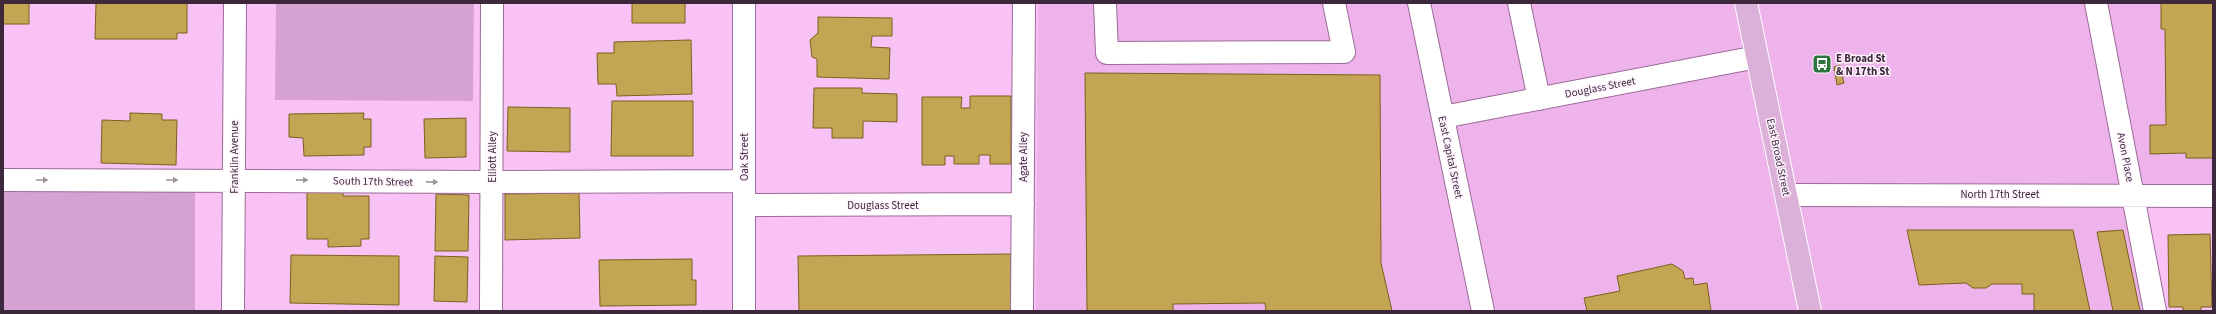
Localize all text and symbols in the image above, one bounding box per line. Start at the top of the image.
place label: E Broad St & N 17th St [1836,51,1890,79]
bus stop icon: E Broad St & N 17th St [1811,53,1833,75]
street label: Douglass Street [1564,73,1637,102]
street label: East Capital Street [1434,115,1467,200]
street label: East Broad Street [1763,117,1794,198]
street label: Franklin Avenue [227,120,242,194]
street label: Elliott Alley [485,131,500,183]
street label: Avon Place [2113,131,2138,184]
street label: Agate Alley [1016,132,1031,182]
street label: Oak Street [737,133,752,181]
street label: South 17th Street [333,173,413,190]
one-way arrow [36,177,49,183]
one-way arrow [166,177,179,183]
one-way arrow [296,177,309,183]
one-way arrow [426,179,439,185]
street label: North 17th Street [1960,187,2040,202]
street label: Douglass Street [847,198,919,213]

